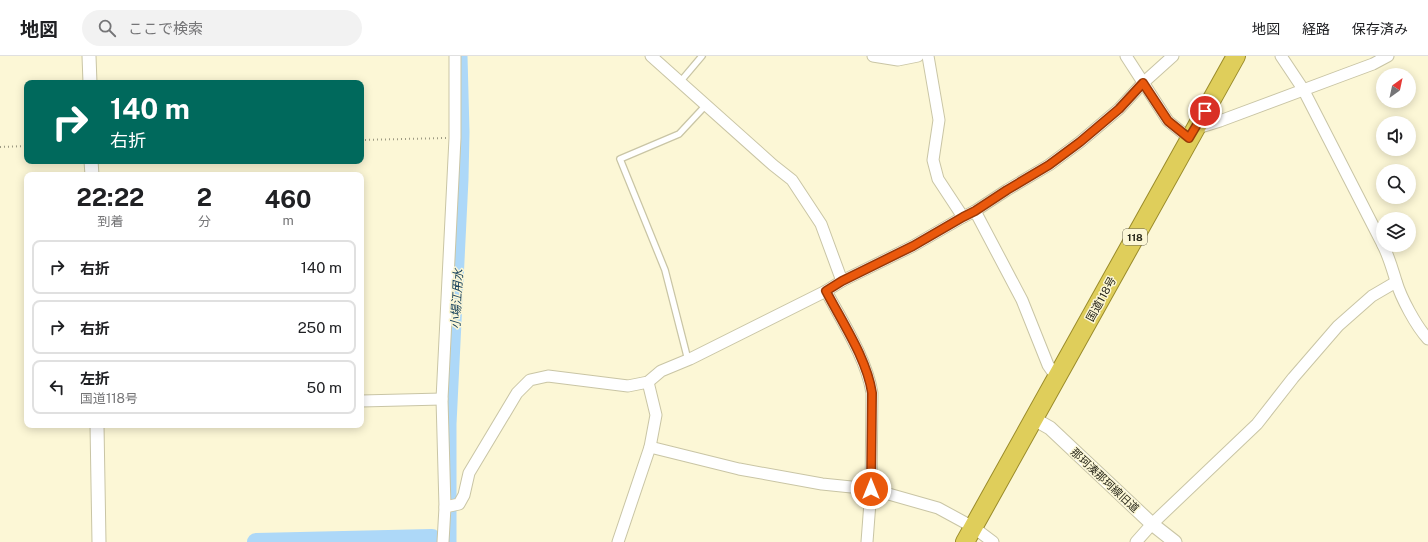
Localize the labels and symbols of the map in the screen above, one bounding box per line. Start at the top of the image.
north arrow [1376,68,1416,108]
pin [1188,94,1222,128]
road number: 118 [1123,229,1147,245]
water label: 小場江用水 [448,267,466,329]
street label: 国道118号 [1084,275,1118,323]
street label: 那珂湊那珂線旧道 [1069,446,1141,514]
position arrow [850,468,892,510]

